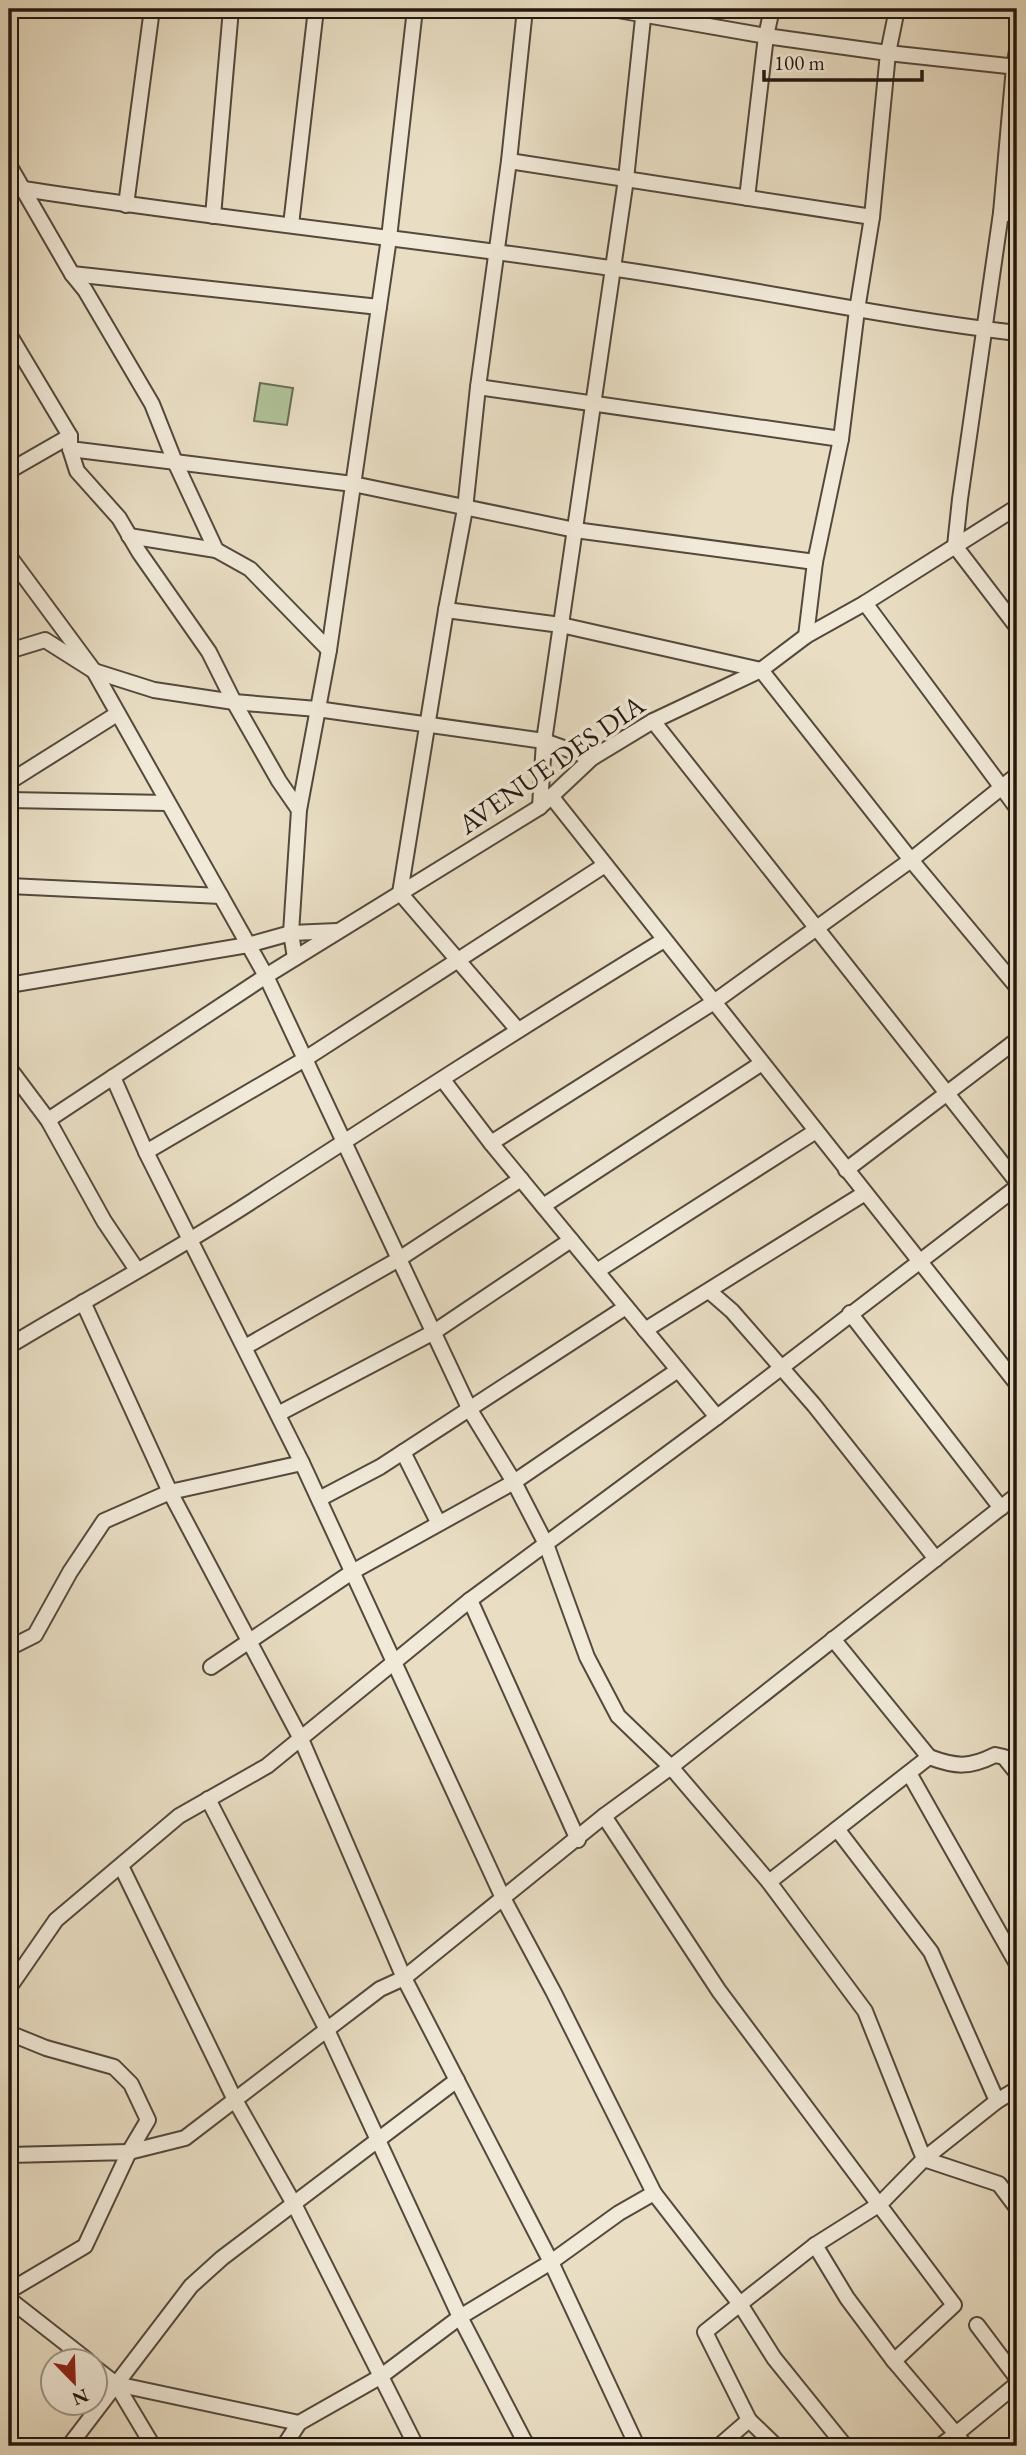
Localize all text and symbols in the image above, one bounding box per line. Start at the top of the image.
scale bar [764,38,921,82]
text: 100 m [774,49,825,76]
street label: AVENUE DES DIA [450,686,652,842]
north arrow [38,2346,108,2416]
text: N [68,2383,92,2412]

